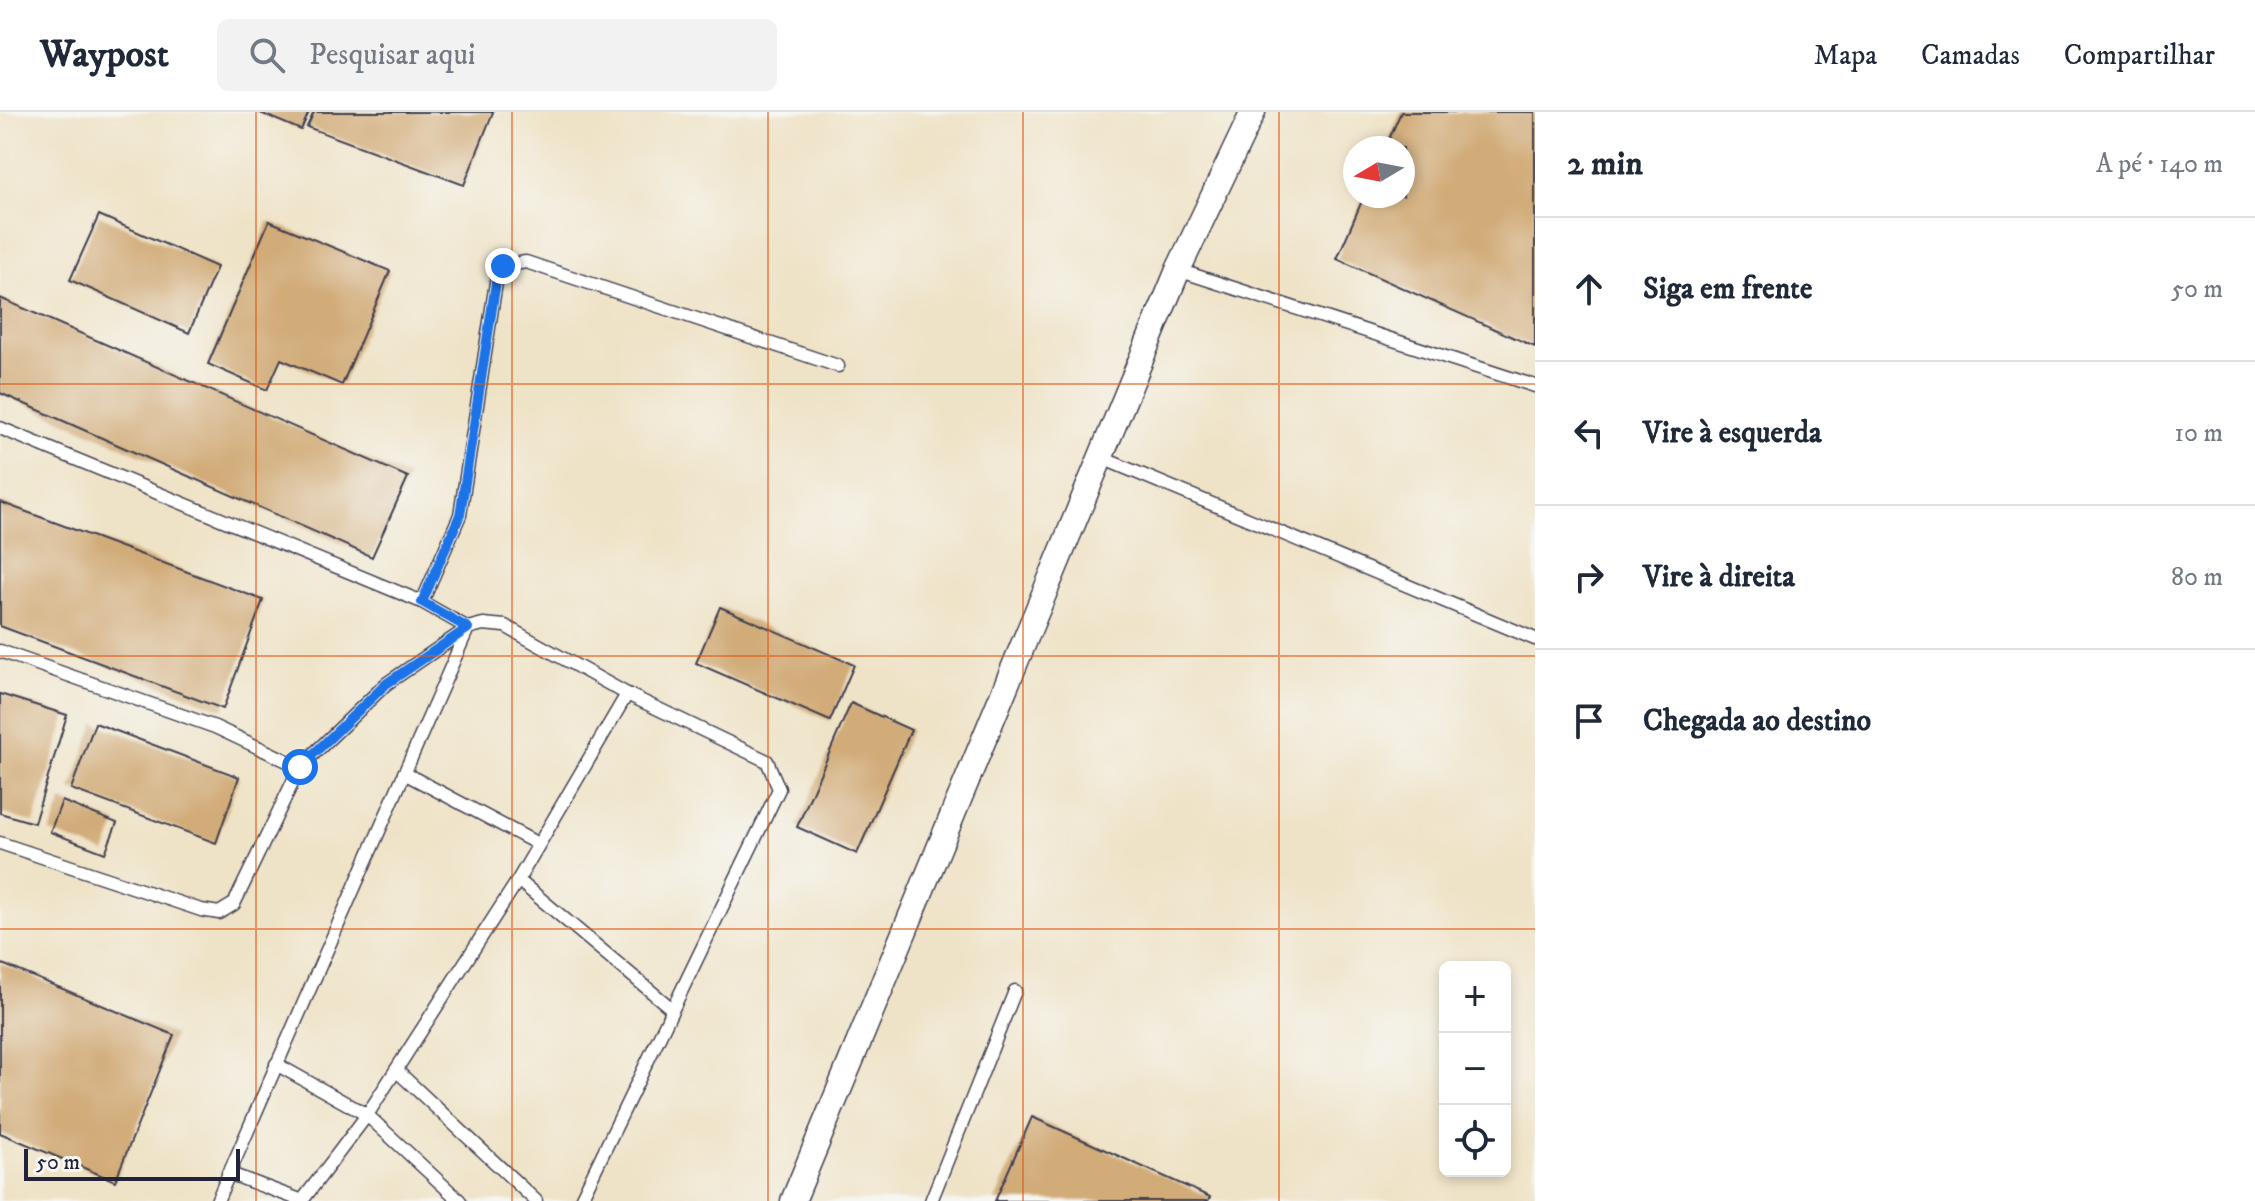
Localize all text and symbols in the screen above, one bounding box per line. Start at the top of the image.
search box [217,19,777,91]
text: Waypost [40,31,169,79]
icon: search [245,33,289,77]
text: Pesquisar aqui [309,37,476,74]
text: Mapa [1814,38,1877,73]
text: Camadas [1921,38,2020,73]
text: Compartilhar [2064,38,2215,73]
north arrow [1343,136,1415,208]
text: 2 min [1567,143,1643,185]
text: A pé · 140 m [2096,148,2223,181]
route end [485,248,521,284]
icon: ahead [1567,267,1611,311]
text: Siga em frente [1643,271,1812,308]
text: 50 m [2171,273,2223,306]
icon: left [1567,411,1611,455]
text: Vire à esquerda [1643,415,1822,452]
text: 10 m [2174,417,2223,450]
icon: right [1567,555,1611,599]
text: Vire à direita [1643,559,1795,596]
text: 80 m [2171,561,2223,594]
icon: arrive [1567,699,1611,743]
text: Chegada ao destino [1643,703,1871,740]
route start [282,749,318,785]
map controls [1439,961,1511,1177]
button: + [1439,961,1511,1033]
button: − [1439,1033,1511,1105]
button: locate [1439,1105,1511,1177]
scale bar [24,1145,240,1181]
text: 50 m [36,1149,80,1176]

